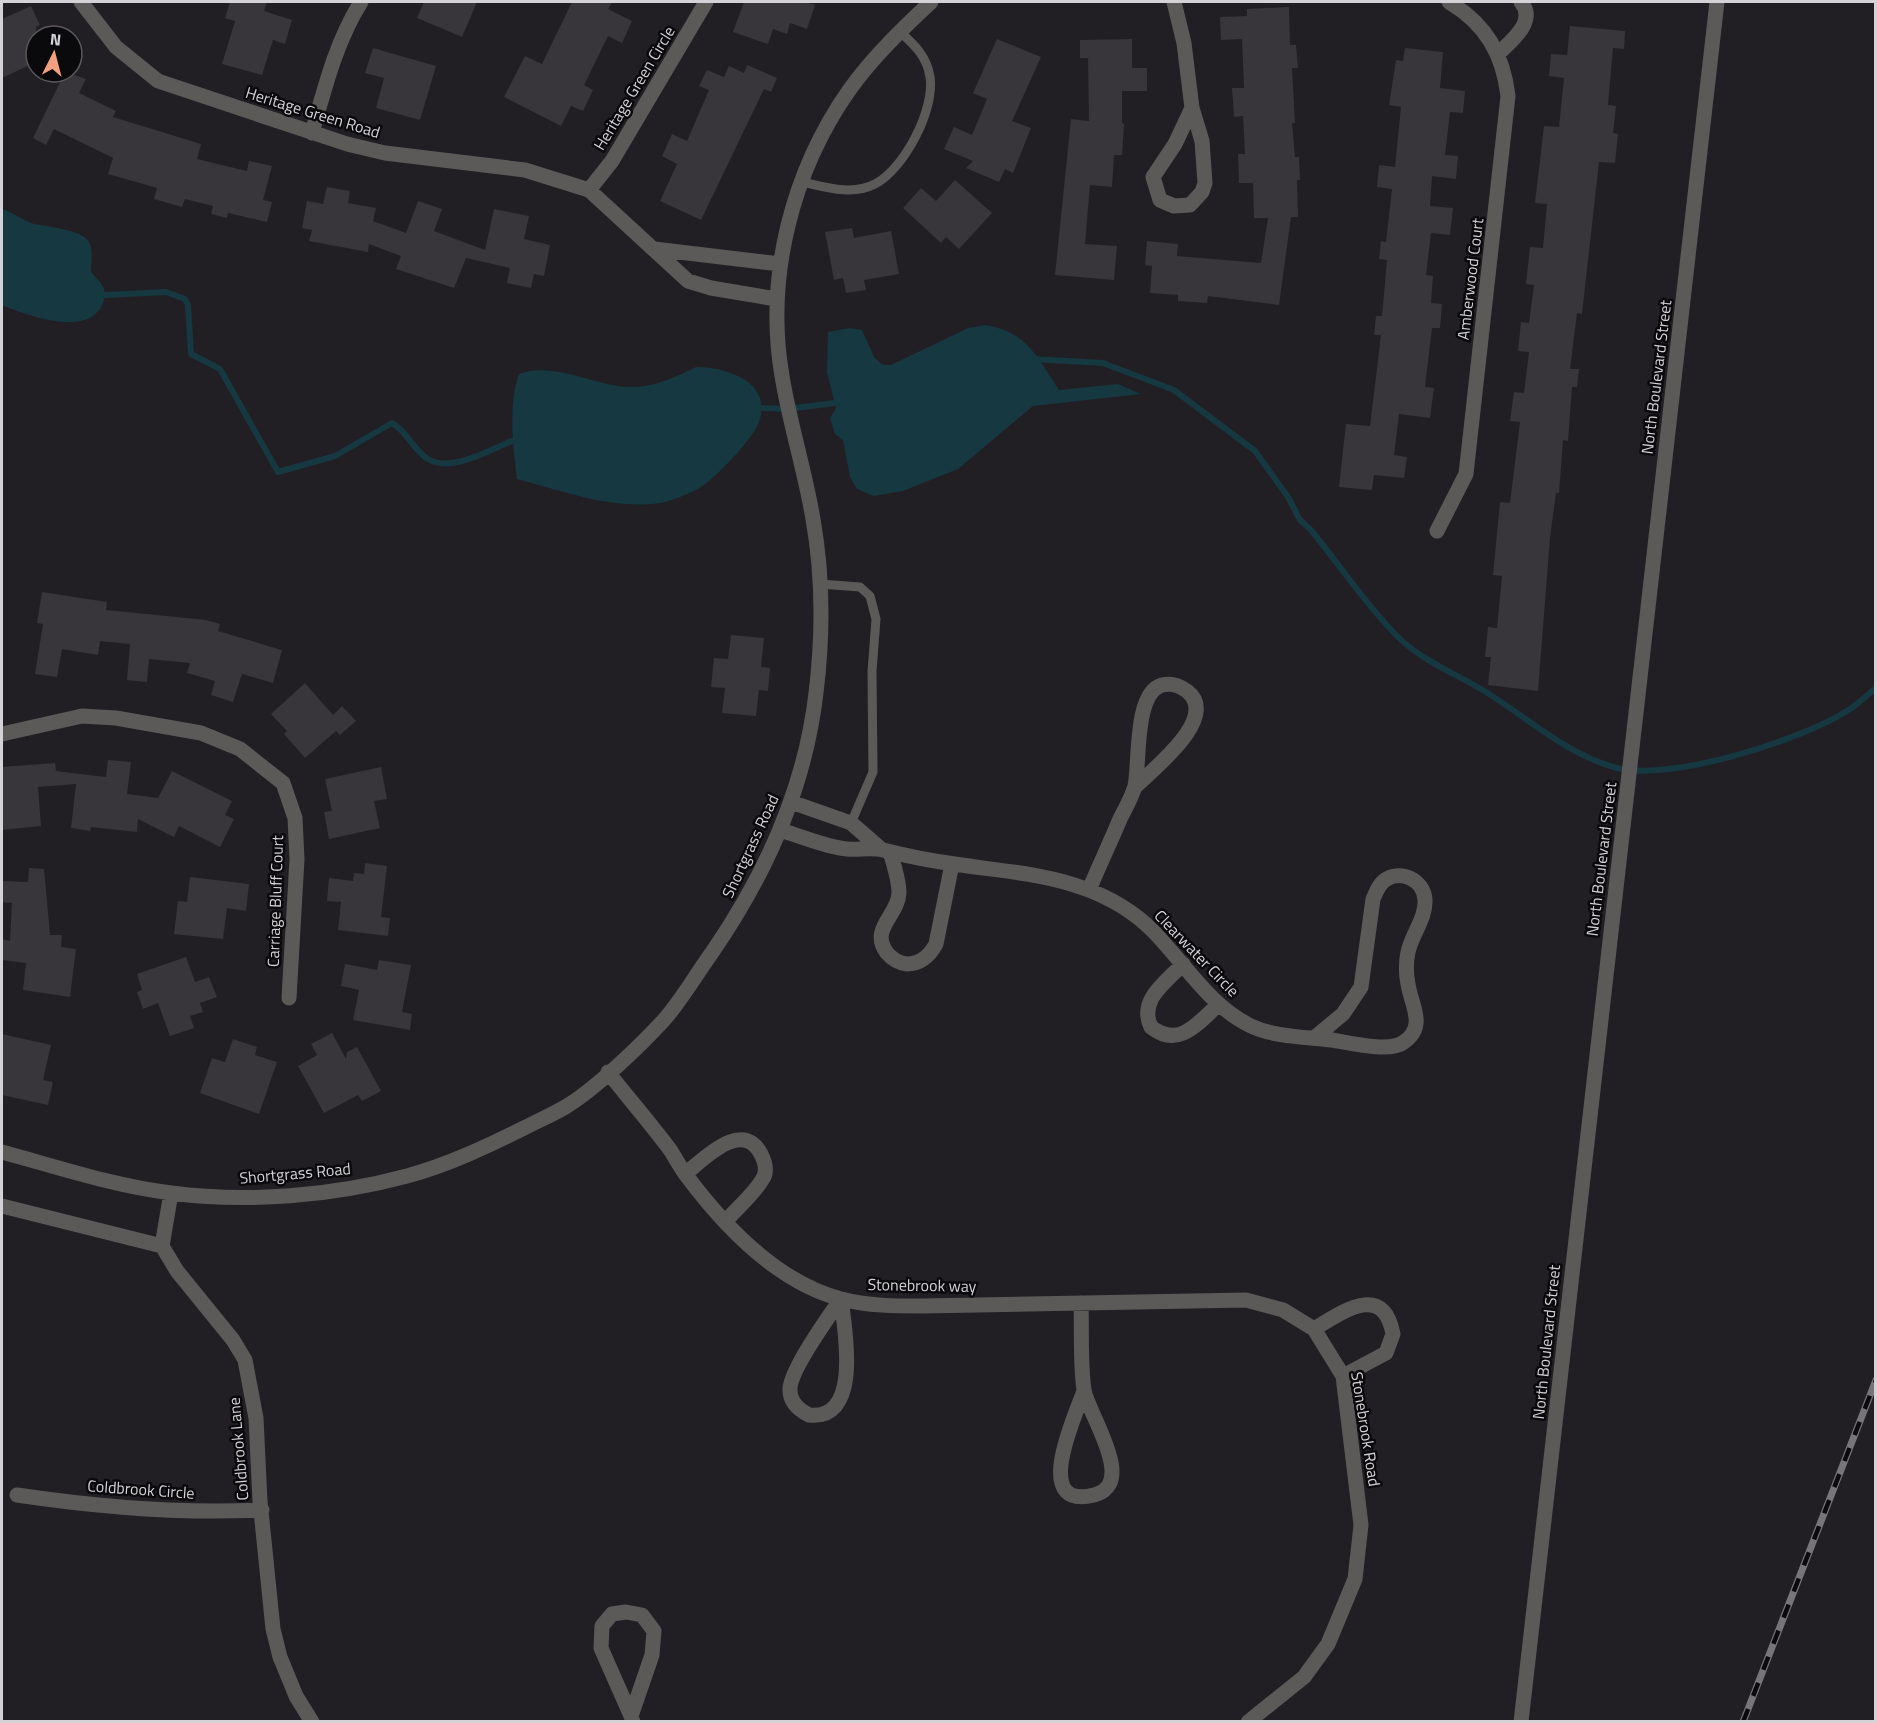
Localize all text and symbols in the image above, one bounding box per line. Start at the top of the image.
street label: Heritage Green Circle [587,21,681,155]
north arrow [24,24,84,84]
text: N [49,27,62,52]
street label: Heritage Green Road [243,80,383,144]
street label: Amberwood Court [1451,216,1489,341]
street label: North Boulevard Street [1635,298,1677,455]
street label: North Boulevard Street [1580,780,1622,937]
street label: Shortgrass Road [716,790,784,902]
street label: Carriage Bluff Court [261,834,289,967]
street label: Clearwater Circle [1149,904,1245,1002]
street label: Shortgrass Road [238,1156,352,1190]
street label: North Boulevard Street [1526,1263,1566,1420]
street label: Stonebrook way [867,1272,977,1298]
street label: Stonebrook Road [1345,1370,1387,1488]
street label: Coldbrook Lane [222,1396,254,1502]
street label: Coldbrook Circle [87,1473,195,1505]

